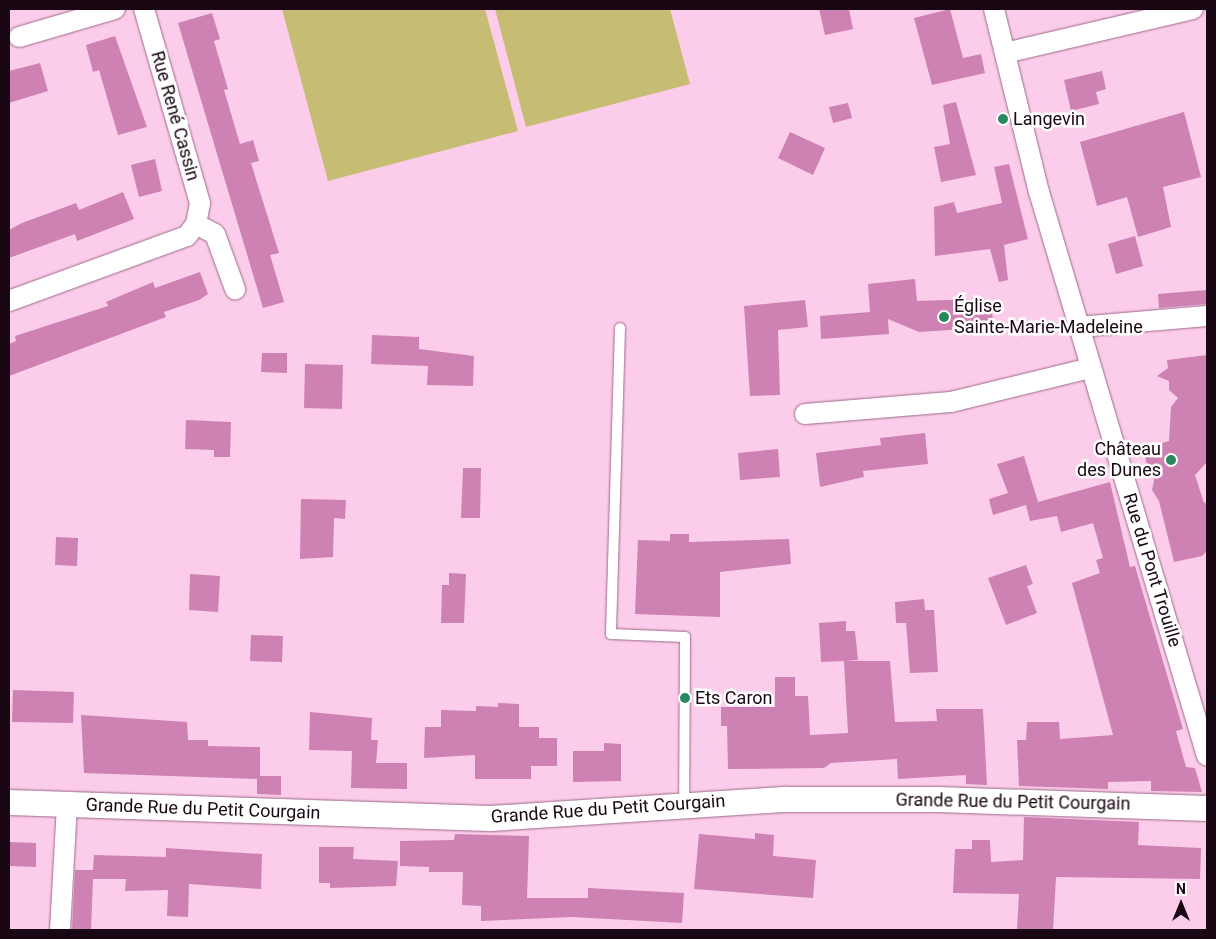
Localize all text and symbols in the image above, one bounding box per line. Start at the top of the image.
street label: Rue René Cassin [146,49,204,183]
place label: Langevin [1013,108,1085,130]
marker: Langevin [997,113,1009,125]
place label: Église Sainte-Marie-Madeleine [954,296,1143,338]
marker: Église Sainte-Marie-Madeleine [938,311,950,323]
place label: Château des Dunes [1077,439,1161,482]
marker: Château des Dunes [1165,454,1177,466]
street label: Rue du Pont Trouille [1118,490,1186,650]
place label: Ets Caron [695,687,773,709]
marker: Ets Caron [679,692,691,704]
street label: Grande Rue du Petit Courgain [895,789,1131,815]
street label: Grande Rue du Petit Courgain [490,790,726,828]
street label: Grande Rue du Petit Courgain [85,794,321,824]
north arrow [1156,879,1206,929]
text: N [1176,881,1186,897]

